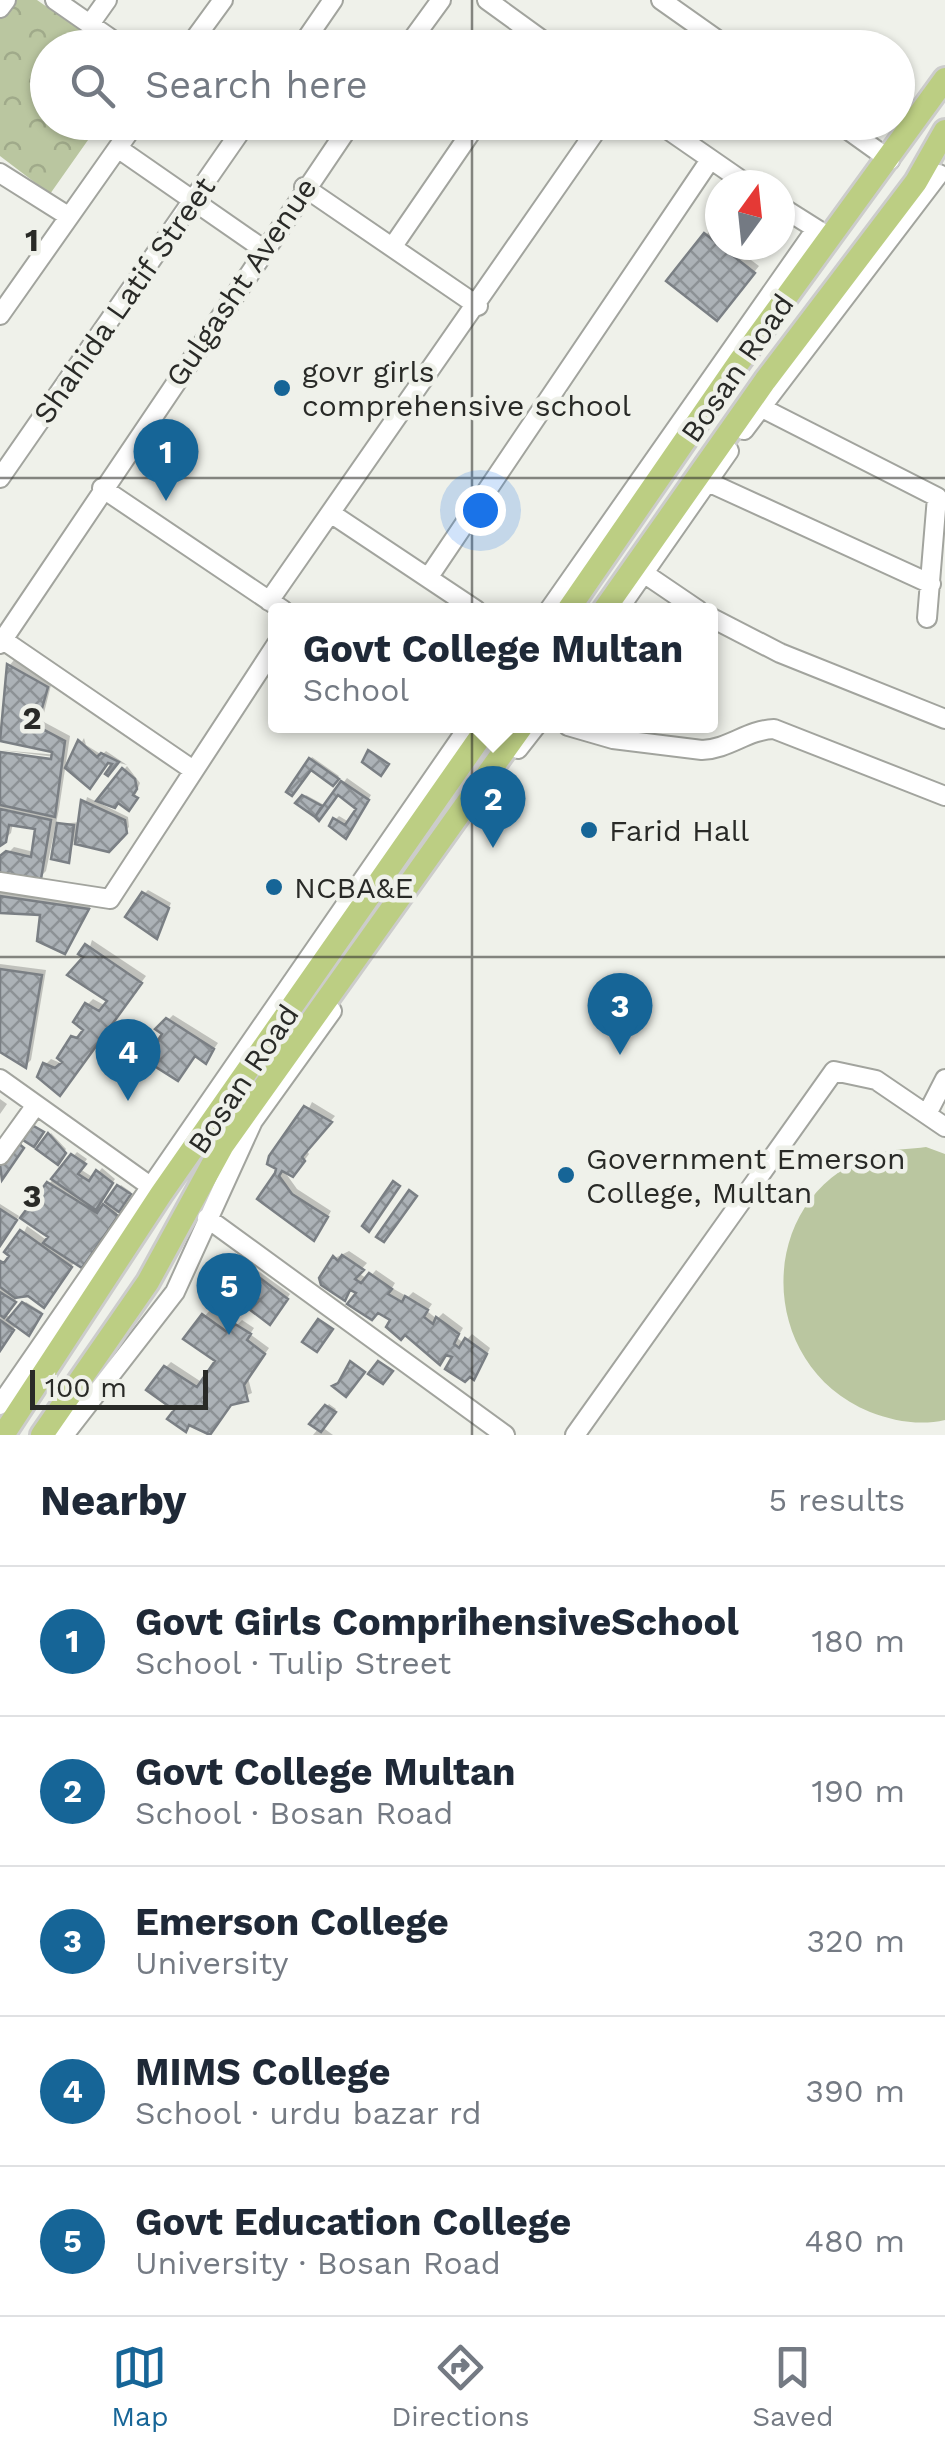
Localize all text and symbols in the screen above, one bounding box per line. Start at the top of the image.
search box [30,30,915,140]
icon: search [65,58,120,113]
text: Search here [145,63,368,107]
street label: Shahida Latif Street [26,170,223,430]
north arrow [705,170,795,260]
street label: Gulgasht Avenue [158,171,324,393]
text: 1 [25,221,39,259]
street label: Bosan Road [673,287,801,449]
place label: govr girls comprehensive school [302,354,631,423]
marker: govr girls comprehensive school [271,377,293,399]
pin: 1 [134,418,198,501]
your location [455,485,506,536]
popup [268,603,718,733]
text: Govt College Multan [303,627,683,671]
text: School [303,671,409,709]
text: 2 [22,699,42,737]
pin: 2 [460,766,526,848]
place label: Farid Hall [609,813,749,848]
marker: Farid Hall [578,819,600,841]
place label: NCBA&E [294,870,414,905]
marker: NCBA&E [263,876,285,898]
pin: 3 [588,972,652,1055]
street label: Bosan Road [180,998,306,1160]
pin: 4 [96,1018,160,1101]
place label: Government Emerson College, Multan [586,1141,906,1210]
marker: Government Emerson College, Multan [555,1164,577,1186]
text: 3 [23,1177,41,1215]
pin: 5 [196,1252,262,1335]
scale bar [30,1365,208,1410]
text: 100 m [45,1371,127,1404]
text: Nearby [40,1476,187,1525]
text: 5 results [768,1481,905,1519]
text: Govt Girls ComprihensiveSchool [135,1600,739,1644]
text: 1 [66,1622,79,1660]
text: 180 m [811,1622,905,1660]
text: School · Tulip Street [135,1644,451,1682]
text: Govt College Multan [135,1750,516,1794]
text: 2 [63,1772,82,1810]
text: 190 m [811,1772,905,1810]
text: School · Bosan Road [135,1794,453,1832]
text: Emerson College [135,1900,449,1944]
text: 3 [63,1922,82,1960]
text: 320 m [806,1922,905,1960]
text: University [135,1944,289,1982]
text: MIMS College [135,2050,390,2094]
text: 4 [62,2072,83,2110]
text: 390 m [805,2072,905,2110]
text: School · urdu bazar rd [135,2094,482,2132]
text: Govt Education College [135,2200,571,2244]
text: 5 [63,2222,82,2260]
text: 480 m [804,2222,905,2260]
text: University · Bosan Road [135,2244,501,2282]
tab: Map [111,2340,169,2433]
tab: Directions [391,2340,530,2433]
tab: Saved [752,2340,834,2433]

